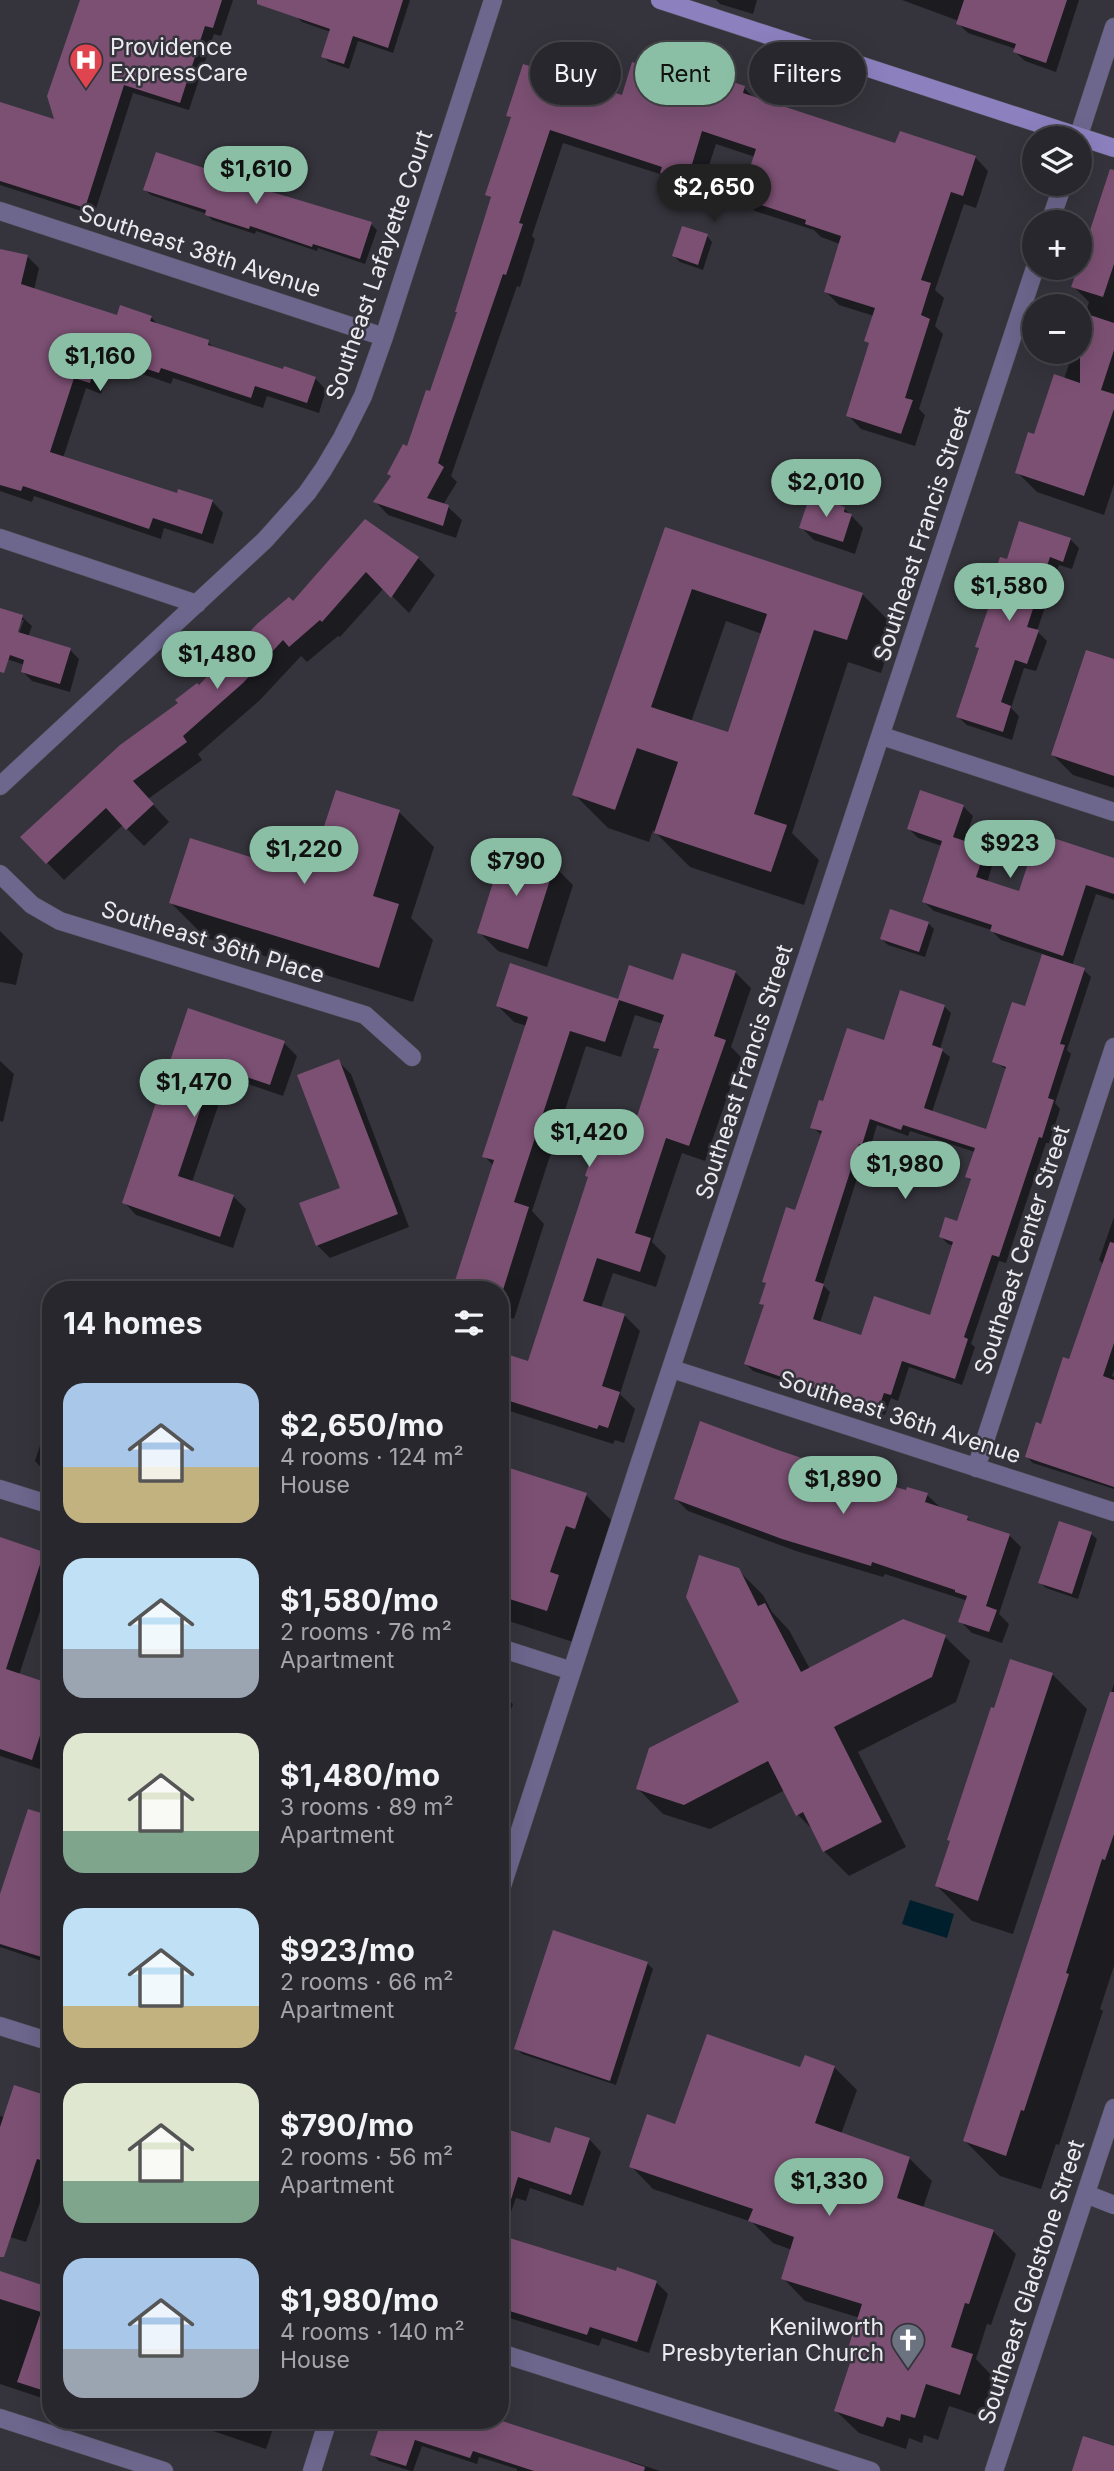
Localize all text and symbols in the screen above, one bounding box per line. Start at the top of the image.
place label: Providence ExpressCare [110,33,248,87]
hospital icon: Providence ExpressCare [67,41,105,90]
chip: Buy [530,42,621,105]
chip: Rent [635,42,735,105]
chip: Filters [749,42,866,105]
street label: Southeast Lafayette Court [320,126,439,404]
map controls [1022,126,1092,364]
button: layers [1022,126,1092,196]
pin: $1,610 [199,146,313,206]
text: $1,610 [220,155,292,183]
pin: $2,650 [657,164,771,224]
text: $2,650 [673,173,755,201]
street label: Southeast 38th Avenue [75,199,325,303]
button: + [1022,210,1092,280]
button: − [1022,294,1092,364]
pin: $1,160 [43,334,157,393]
text: $1,160 [65,342,135,370]
street label: Southeast Francis Street [868,403,977,665]
pin: $2,010 [769,460,883,519]
text: $2,010 [787,468,865,496]
pin: $1,580 [952,564,1066,623]
text: $1,580 [970,572,1048,600]
pin: $1,480 [160,632,274,691]
text: $1,480 [178,640,256,668]
pin: $923 [969,820,1051,880]
pin: $1,220 [247,826,361,886]
text: $923 [980,829,1040,857]
text: $1,220 [265,835,343,863]
pin: $790 [475,838,557,898]
text: $790 [487,847,545,875]
street label: Southeast 36th Place [98,895,328,989]
street label: Southeast Francis Street [690,941,799,1203]
pin: $1,470 [137,1060,251,1119]
text: $1,470 [156,1068,232,1096]
pin: $1,420 [532,1110,646,1169]
text: $1,420 [550,1118,628,1146]
street label: Southeast Center Street [968,1121,1076,1378]
pin: $1,980 [848,1142,962,1201]
text: $1,980 [866,1150,944,1178]
icon: filters [450,1304,488,1342]
text: 14 homes [63,1305,202,1341]
street label: Southeast 36th Avenue [775,1365,1025,1469]
text: $2,650/mo [280,1407,444,1443]
icon: home [119,1411,203,1495]
text: 4 rooms · 124 m² [280,1443,464,1471]
pin: $1,890 [786,1456,900,1516]
text: $1,890 [804,1465,882,1493]
text: House [280,1471,350,1499]
text: $1,580/mo [280,1582,439,1618]
icon: home [119,1586,203,1670]
text: 2 rooms · 76 m² [280,1618,452,1646]
text: Apartment [280,1646,394,1674]
text: $1,480/mo [280,1757,440,1793]
icon: home [119,1761,203,1845]
text: 3 rooms · 89 m² [280,1793,454,1821]
text: Apartment [280,1821,394,1849]
text: $923/mo [280,1932,415,1968]
icon: home [119,1936,203,2020]
text: 2 rooms · 66 m² [280,1968,454,1996]
text: Apartment [280,1996,394,2024]
text: $790/mo [280,2107,414,2143]
icon: home [119,2111,203,2195]
street label: Southeast Gladstone Street [972,2136,1090,2428]
text: 2 rooms · 56 m² [280,2143,453,2171]
pin: $1,330 [772,2158,886,2218]
text: $1,330 [790,2167,868,2195]
text: Apartment [280,2171,394,2199]
text: $1,980/mo [280,2282,439,2318]
icon: home [119,2286,203,2370]
place label: Kenilworth Presbyterian Church [661,2313,884,2367]
text: 4 rooms · 140 m² [280,2318,465,2346]
church icon: Kenilworth Presbyterian Church [889,2321,927,2370]
text: House [280,2346,350,2374]

